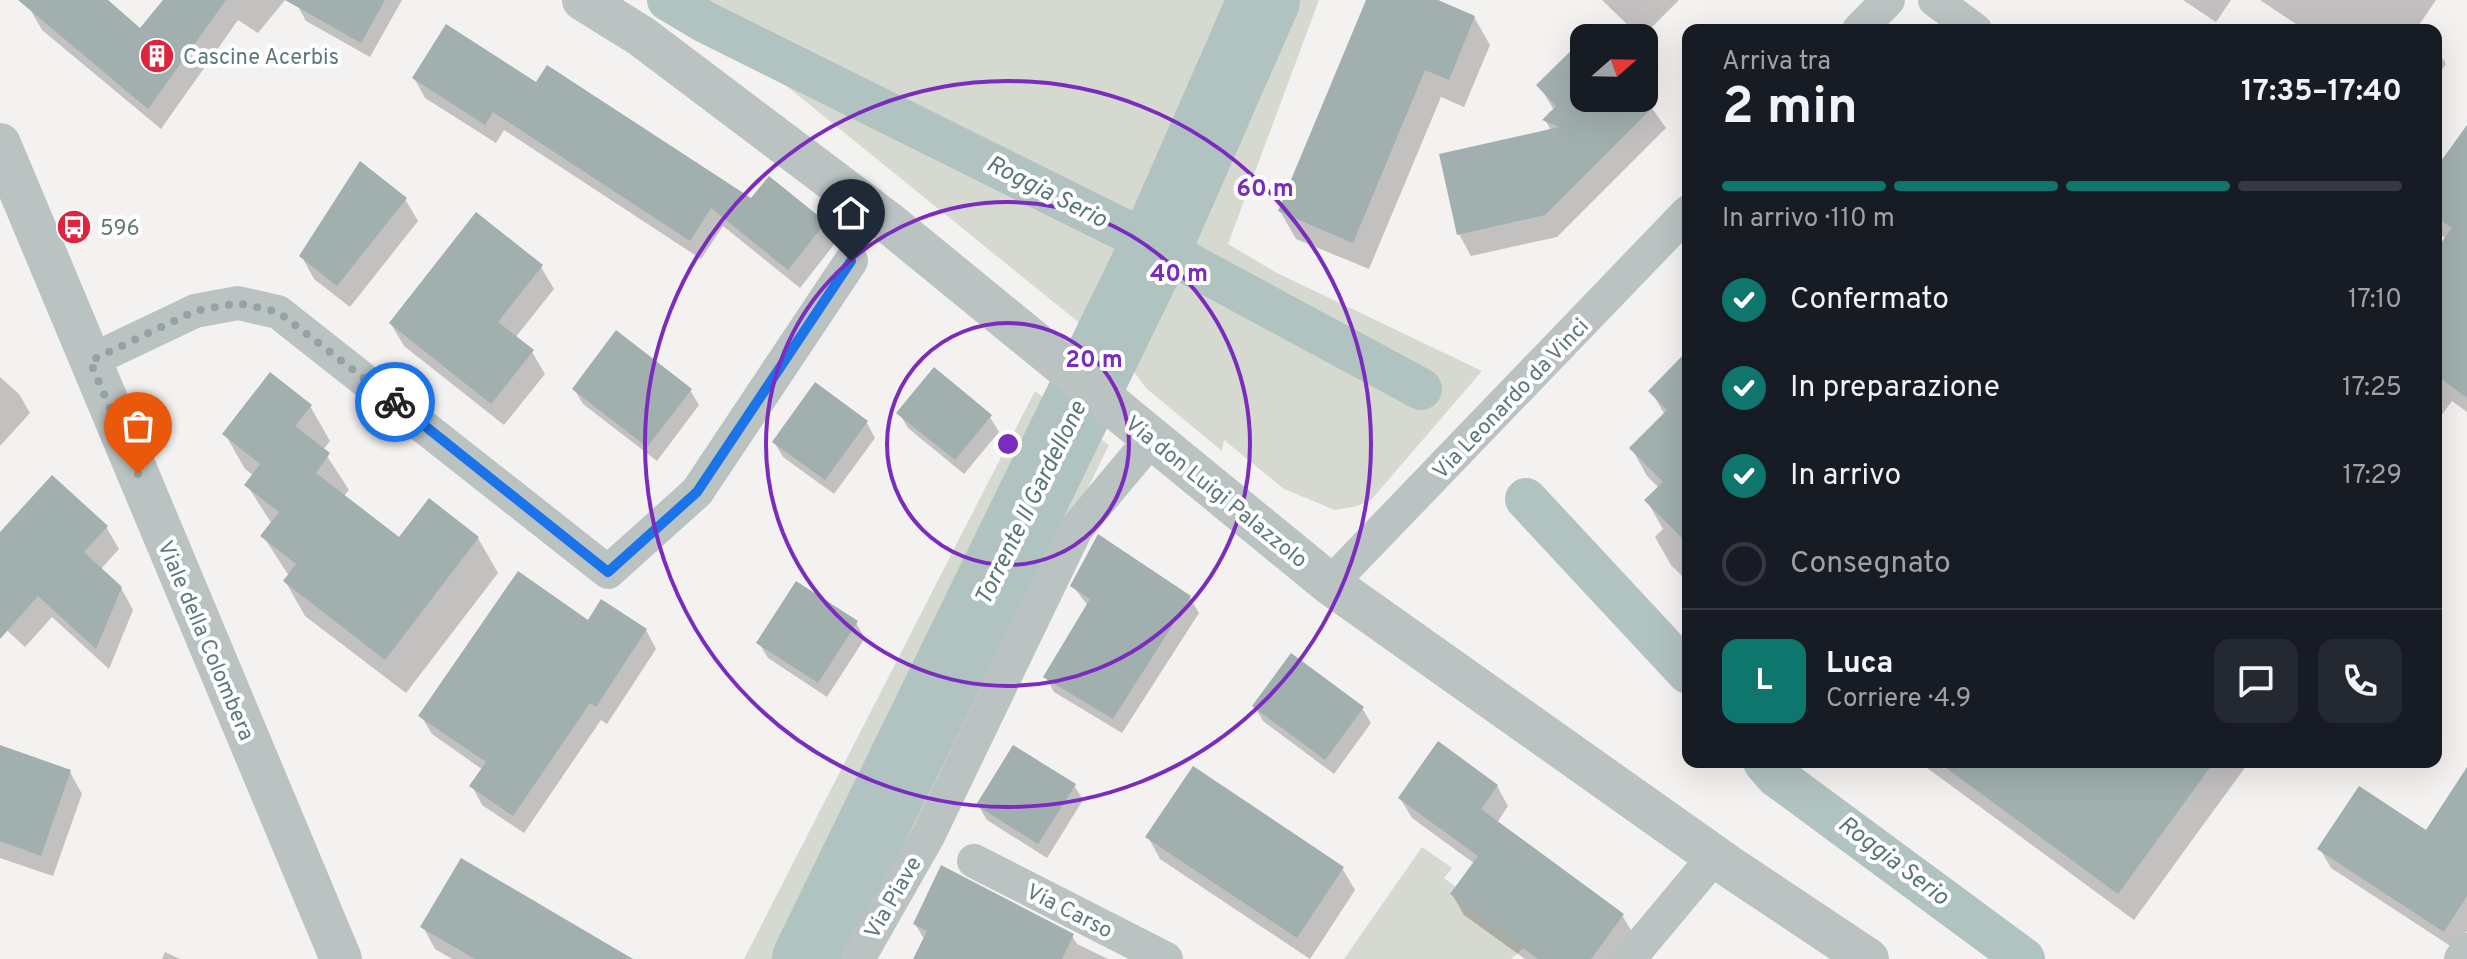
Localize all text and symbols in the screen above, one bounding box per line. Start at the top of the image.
north arrow [1570,24,1658,112]
map controls [1570,24,1658,112]
building icon: Cascine Acerbis [138,37,176,75]
place label: Cascine Acerbis [183,45,339,72]
text: Arriva tra [1722,46,1831,79]
text: 17:35–17:40 [2241,74,2402,111]
text: 2 min [1722,76,1858,142]
water label: Roggia Serio [981,150,1112,236]
text: 60 m [1236,175,1294,205]
pin [817,179,885,261]
icon: home [829,191,873,235]
text: In arrivo · 110 m [1722,203,1895,236]
bus stop icon: 596 [55,208,93,246]
place label: 596 [100,216,140,243]
text: 40 m [1150,260,1208,290]
icon: check [1722,278,1766,322]
text: Confermato [1790,282,1949,319]
text: 17:10 [2348,284,2402,317]
street label: Via Leonardo da Vinci [1428,314,1595,486]
text: 20 m [1065,346,1123,376]
courier [355,362,435,442]
icon: check [1722,366,1766,410]
text: In preparazione [1790,370,2000,407]
text: 17:25 [2342,372,2402,405]
icon: bike [373,380,417,424]
pin [104,392,172,474]
water label: Torrente Il Gardellone [969,396,1094,611]
icon: bag [116,404,160,448]
street label: Via don Luigi Palazzolo [1119,411,1312,575]
centre of rings [994,430,1022,458]
icon: check [1722,454,1766,498]
text: In arrivo [1790,458,1901,495]
text: 17:29 [2343,460,2402,493]
street label: Viale della Colombera [150,537,259,745]
text: Consegnato [1790,546,1951,583]
button: chat [2214,639,2298,723]
button: phone [2318,639,2402,723]
text: Luca [1826,646,1893,683]
text: L [1756,663,1772,700]
text: Corriere · 4.9 [1826,683,1971,716]
water label: Roggia Serio [1831,810,1954,913]
street label: Via Piave [860,852,929,944]
street label: Via Carso [1021,879,1117,945]

